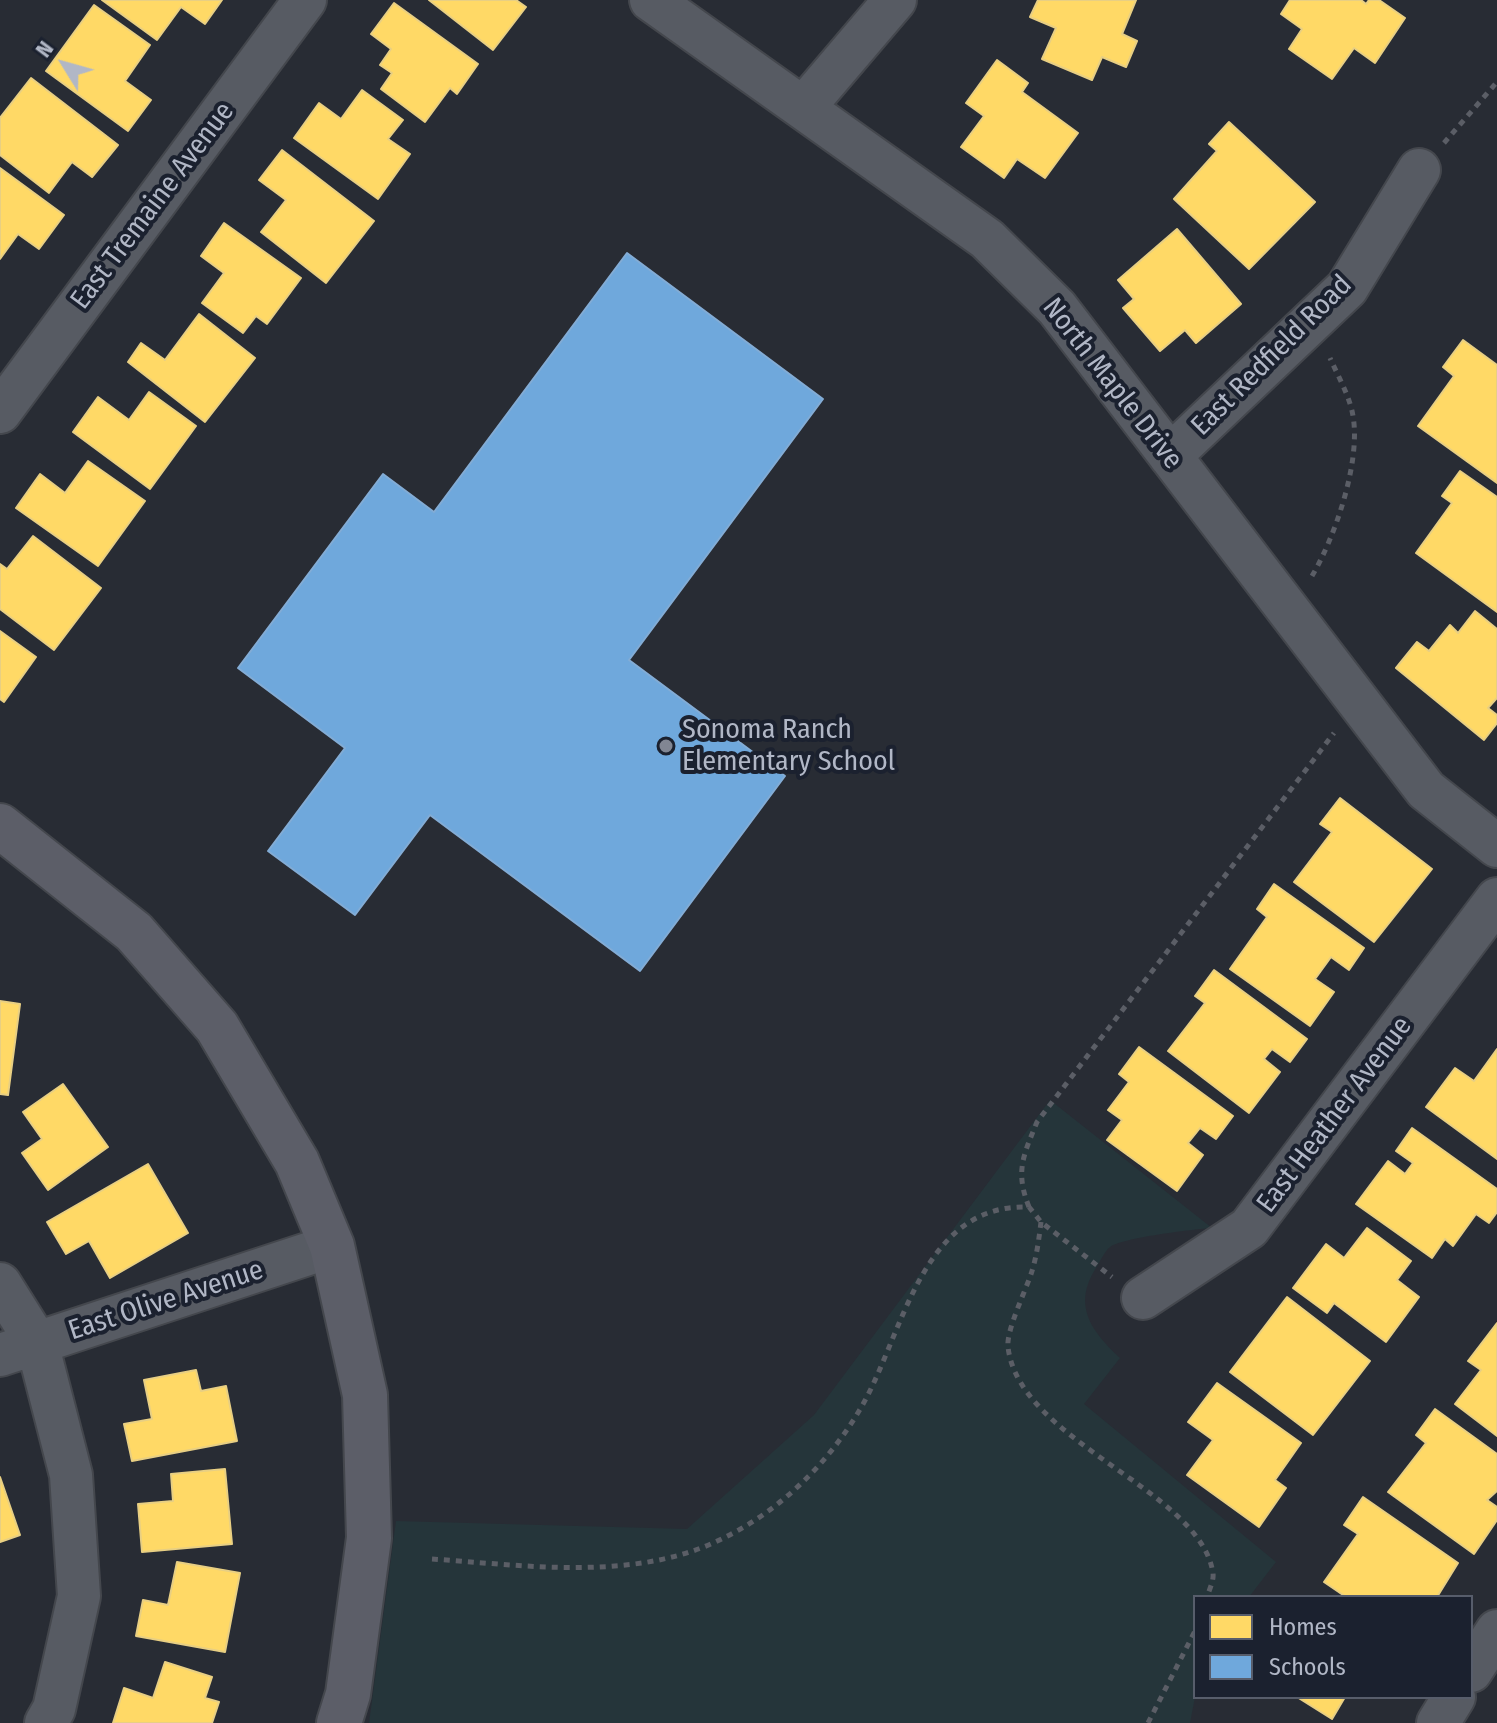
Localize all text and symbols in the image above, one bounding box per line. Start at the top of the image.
north arrow [24,24,104,104]
text: N [30,36,59,63]
street label: East Tremaine Avenue [64,96,242,316]
street label: East Redfield Road [1185,269,1359,443]
street label: North Maple Drive [1035,292,1189,476]
place label: Sonoma Ranch Elementary School [682,713,895,779]
marker: Sonoma Ranch Elementary School [657,737,675,755]
street label: East Heather Avenue [1250,1010,1420,1220]
street label: East Olive Avenue [64,1254,268,1348]
legend [1193,1595,1473,1699]
text: Homes [1269,1613,1337,1641]
text: Schools [1269,1653,1346,1681]

